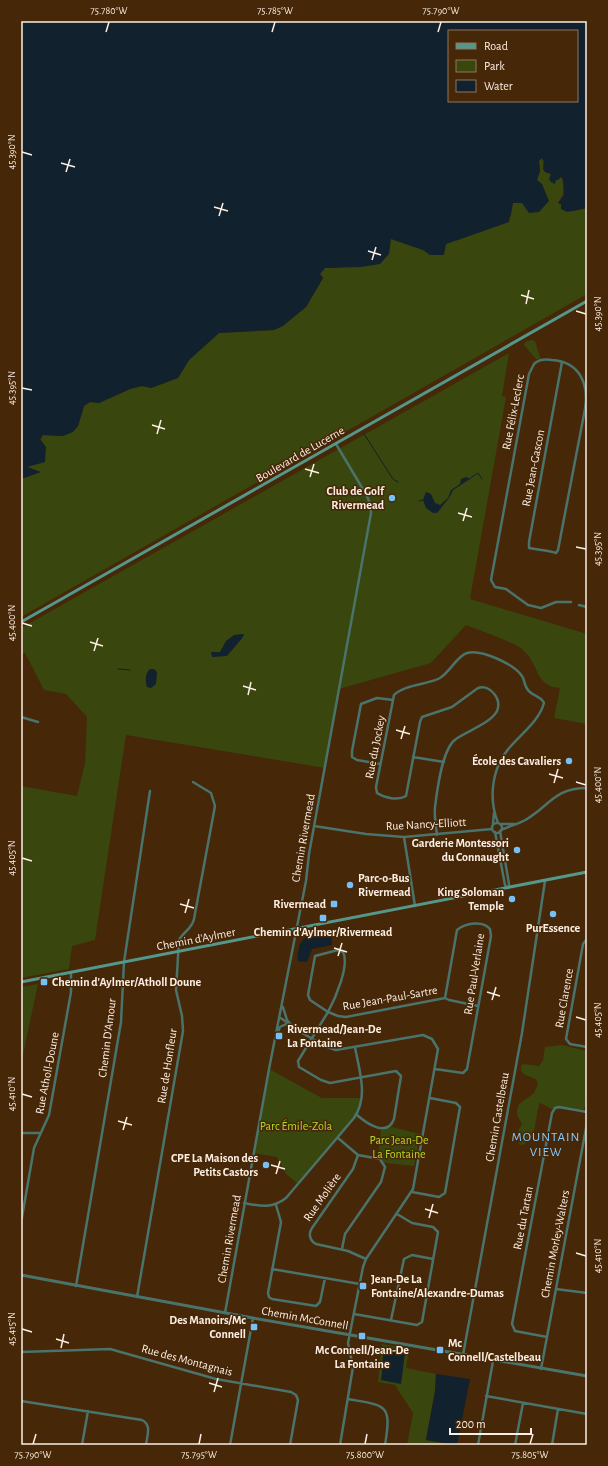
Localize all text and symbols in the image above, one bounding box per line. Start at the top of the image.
text: 75.780°W [91,6,127,16]
text: 75.785°W [257,6,293,16]
text: 75.790°W [423,6,459,16]
legend [448,30,578,102]
text: Road [484,40,508,52]
text: Park [484,60,505,72]
text: Water [484,80,513,92]
text: 45.390°N [7,134,17,170]
text: 45.390°N [593,296,603,332]
text: 45.395°N [7,371,17,405]
street label: Rue Félix-Leclerc [500,373,526,451]
street label: Boulevard de Lucerne [254,424,346,484]
street label: Rue Jean-Gascon [520,429,546,507]
place label: Club de Golf Rivermead [326,485,385,511]
marker: Club de Golf Rivermead [387,493,397,503]
text: 45.395°N [593,532,603,566]
text: 45.400°N [7,605,17,641]
street label: Rue du Jockey [363,714,388,780]
place label: École des Cavaliers [472,753,561,767]
marker: École des Cavaliers [564,756,574,766]
text: 45.400°N [593,767,603,803]
street label: Chemin Rivermead [289,793,317,883]
street label: Rue Nancy-Elliott [385,816,467,833]
place label: Garderie Montessori du Connaught [412,837,509,863]
text: 45.405°N [7,840,17,876]
marker: Garderie Montessori du Connaught [512,845,522,855]
place label: Parc-o-Bus Rivermead [358,872,411,898]
marker: Parc-o-Bus Rivermead [345,880,355,890]
place label: King Soloman Temple [437,886,504,912]
marker: King Soloman Temple [507,894,517,904]
place label: Rivermead [273,898,327,910]
marker: Rivermead [329,899,339,909]
marker: PurEssence [548,909,558,919]
marker: Chemin d'Aylmer/Rivermead [318,913,328,923]
place label: PurEssence [526,922,581,934]
street label: Chemin d'Aylmer [156,925,237,954]
place label: Chemin d'Aylmer/Rivermead [254,926,393,939]
street label: Rue Paul-Verlaine [462,933,486,1015]
street label: Rue Clarence [553,967,575,1029]
place label: Chemin d'Aylmer/Atholl Doune [52,976,202,989]
marker: Chemin d'Aylmer/Atholl Doune [39,977,49,987]
street label: Rue Jean-Paul-Sartre [342,984,438,1012]
street label: Chemin D'Amour [96,998,118,1078]
text: 45.405°N [593,1002,603,1038]
place label: Rivermead/Jean-De La Fontaine [287,1023,382,1049]
street label: Rue de Honfleur [155,1028,179,1104]
street label: Rue Atholl-Doune [33,1031,61,1115]
marker: Rivermead/Jean-De La Fontaine [274,1031,284,1041]
street label: Chemin Castelbeau [483,1071,511,1163]
text: 45.410°N [7,1077,17,1111]
park label: Parc Émile-Zola [260,1119,333,1132]
district label: MOUNTAIN VIEW [512,1131,580,1159]
park label: Parc Jean-De La Fontaine [369,1134,429,1160]
place label: CPE La Maison des Petits Castors [171,1152,258,1178]
marker: CPE La Maison des Petits Castors [261,1160,271,1170]
street label: Rue Molière [301,1171,343,1223]
street label: Rue du Tartan [511,1185,535,1251]
street label: Chemin Morley-Walters [539,1189,572,1299]
street label: Chemin Rivermead [215,1194,243,1284]
text: 45.410°N [593,1239,603,1273]
place label: Jean-De La Fontaine/Alexandre-Dumas [371,1273,504,1299]
marker: Jean-De La Fontaine/Alexandre-Dumas [358,1281,368,1291]
street label: Chemin McConnell [261,1304,349,1332]
text: 45.415°N [7,1312,17,1346]
place label: Des Manoirs/Mc Connell [169,1314,246,1340]
marker: Des Manoirs/Mc Connell [249,1322,259,1332]
marker: Mc Connell/Jean-De La Fontaine [357,1331,367,1341]
place label: Mc Connell/Castelbeau [448,1337,542,1363]
street label: Rue des Montagnais [140,1342,234,1378]
place label: Mc Connell/Jean-De La Fontaine [315,1344,409,1370]
marker: Mc Connell/Castelbeau [435,1345,445,1355]
scale bar [450,1410,531,1436]
text: 200 m [456,1418,486,1430]
text: 75.790°W [15,1450,51,1460]
text: 75.795°W [181,1450,217,1460]
text: 75.800°W [346,1450,384,1460]
text: 75.805°W [512,1450,548,1460]

